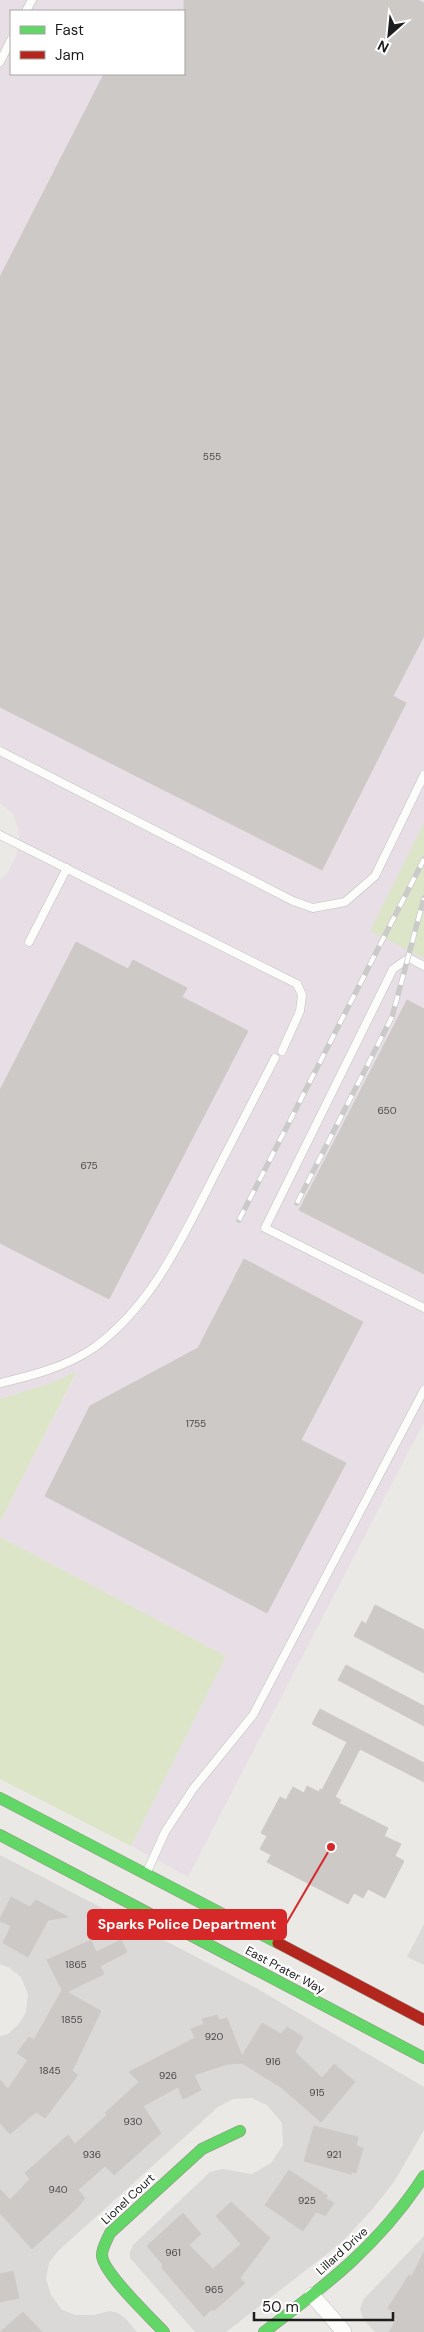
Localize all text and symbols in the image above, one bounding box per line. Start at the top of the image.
legend [10,10,185,75]
north arrow [364,10,414,60]
text: Fast [55,20,84,40]
text: N [374,36,392,57]
text: Jam [55,45,84,65]
house number: 555 [203,450,221,463]
house number: 650 [377,1104,397,1117]
house number: 675 [80,1159,98,1172]
house number: 1755 [186,1417,206,1430]
callout: Sparks Police Department [88,1910,286,1939]
text: Sparks Police Department [98,1915,276,1933]
street label: East Prater Way [242,1942,328,1998]
house number: 1865 [65,1958,87,1971]
house number: 1855 [61,2013,83,2026]
house number: 920 [205,2030,223,2043]
house number: 916 [265,2055,281,2068]
house number: 1845 [39,2064,61,2077]
house number: 926 [159,2069,177,2082]
house number: 915 [309,2086,325,2099]
house number: 930 [124,2115,143,2128]
house number: 936 [83,2148,101,2161]
house number: 921 [327,2148,342,2161]
street label: Lionel Court [98,2170,158,2228]
house number: 940 [48,2183,68,2196]
house number: 925 [298,2194,316,2207]
street label: Lillard Drive [313,2223,371,2279]
house number: 961 [165,2246,181,2259]
house number: 965 [205,2283,223,2296]
scale bar [254,2290,393,2322]
text: 50 m [262,2297,299,2317]

